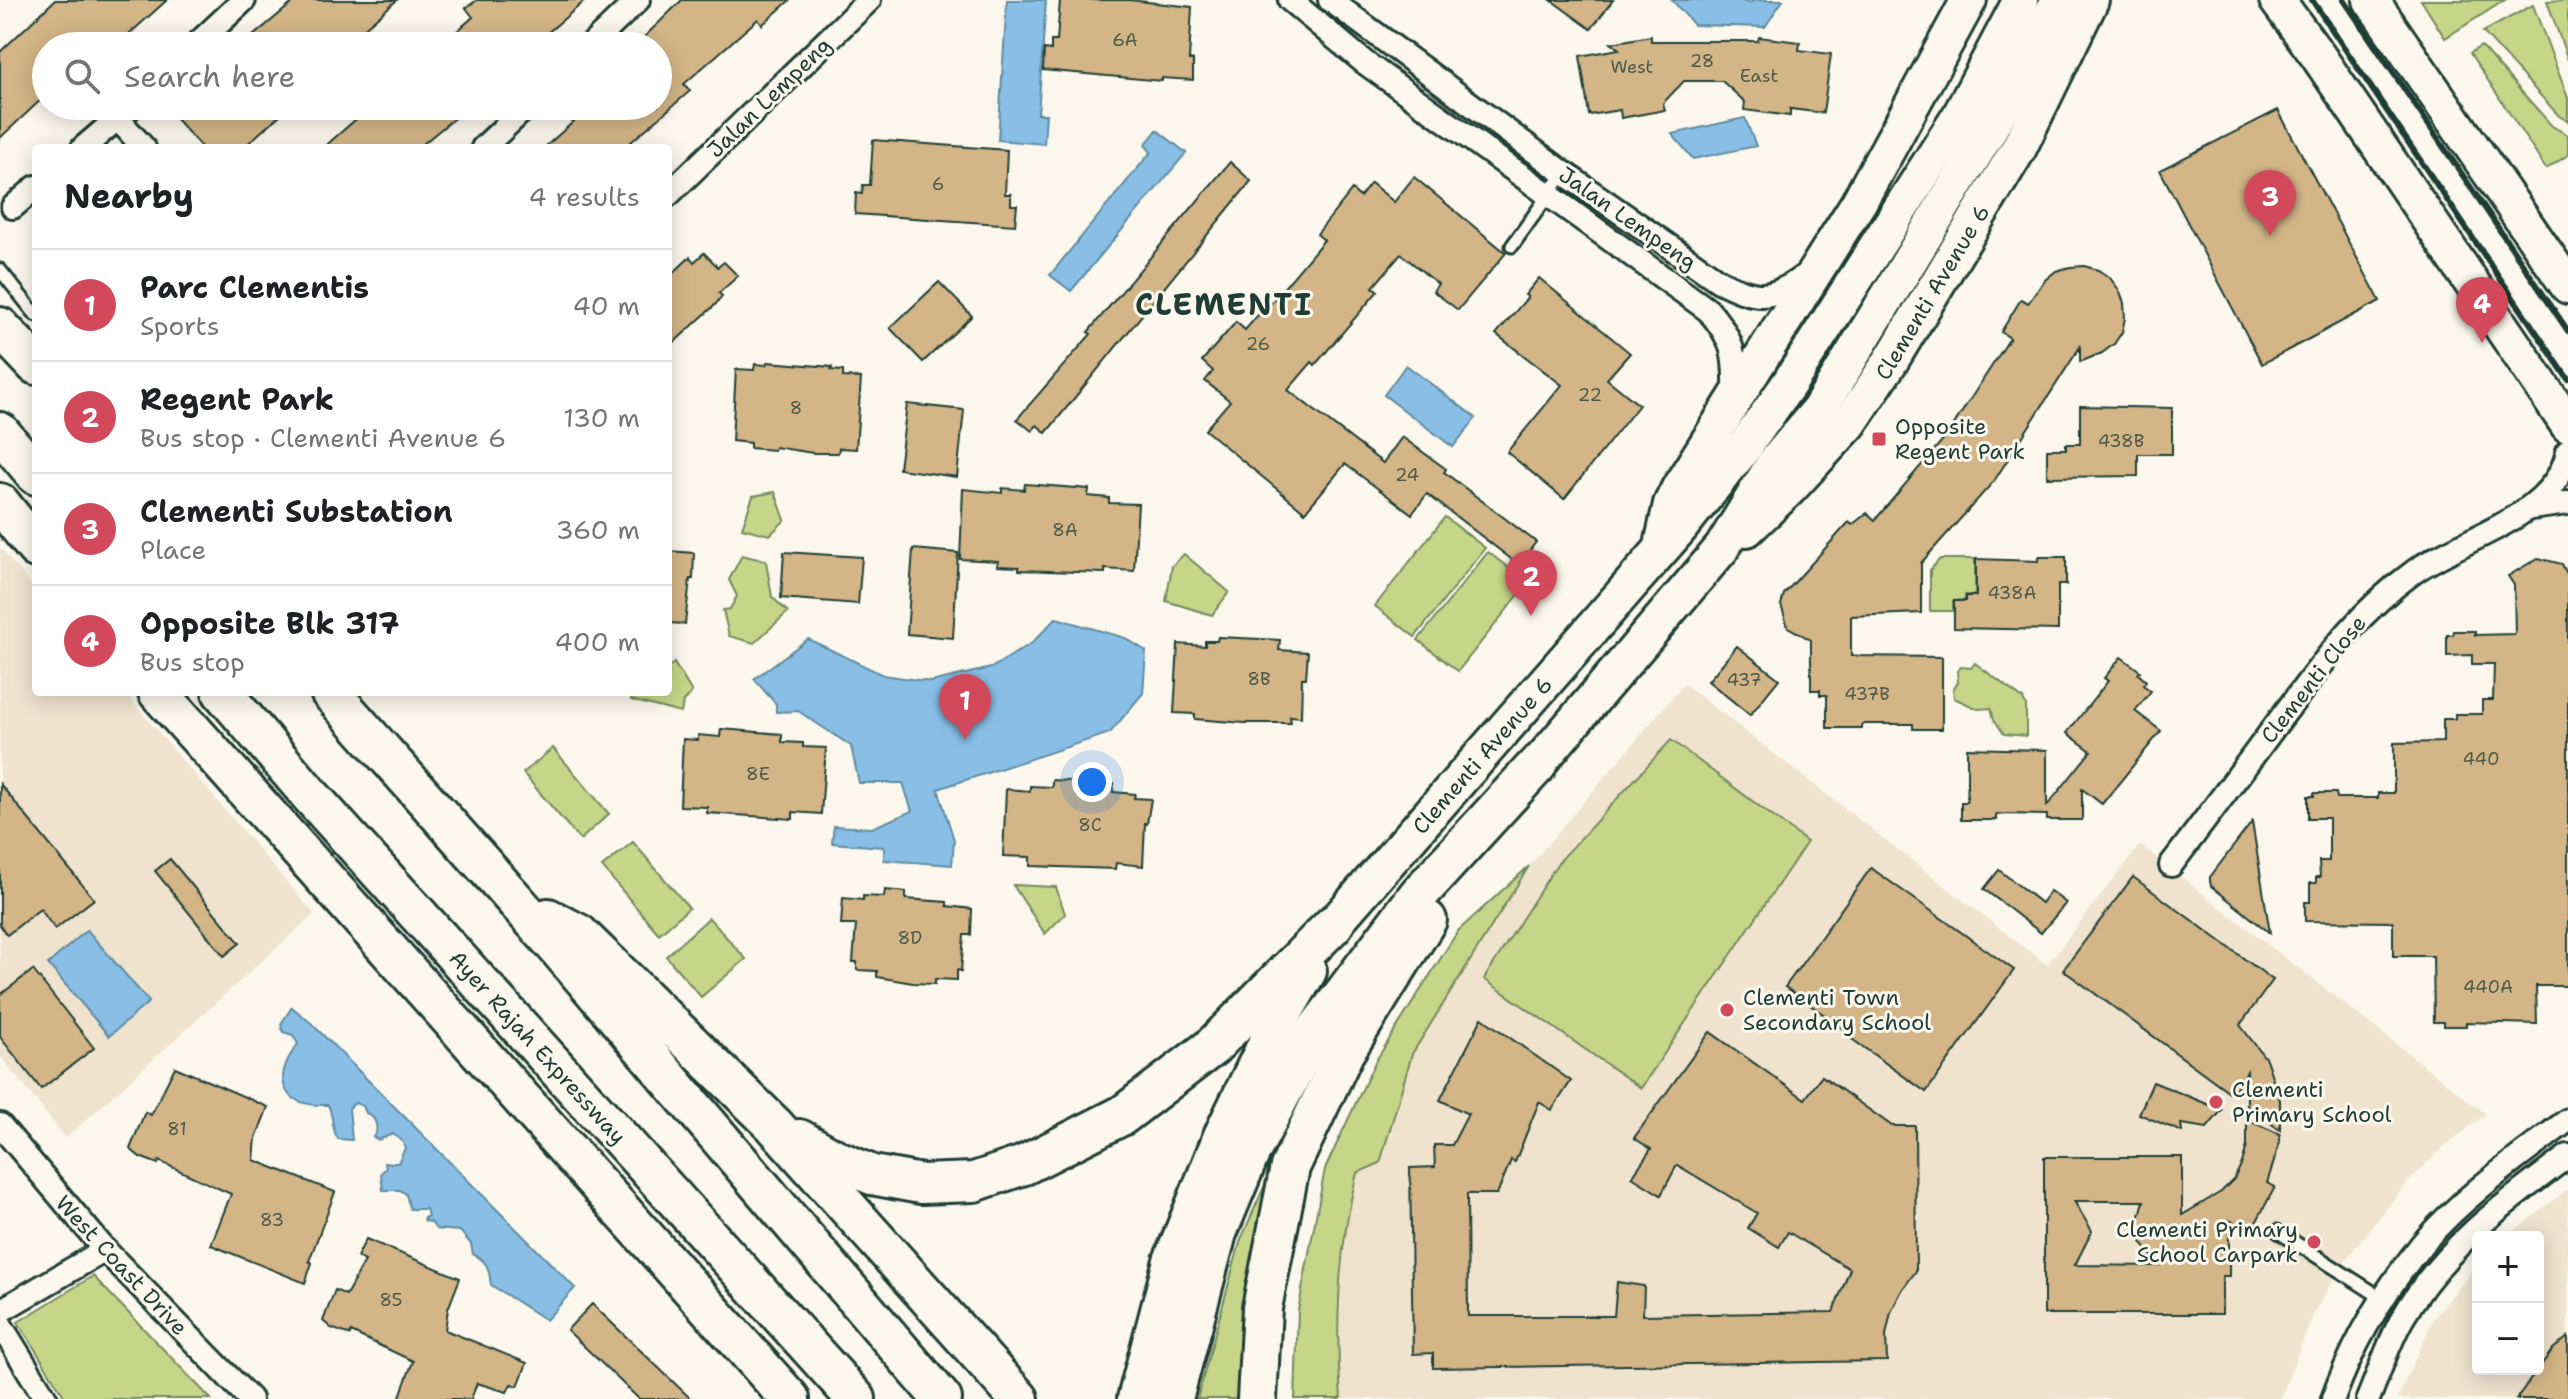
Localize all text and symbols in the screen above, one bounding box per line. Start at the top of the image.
house number: 6A [1112,28,1138,52]
street label: Jalan Lempeng [701,31,838,164]
search box [32,32,672,120]
house number: 28 [1690,49,1714,73]
icon: search [60,54,104,98]
house number: West [1611,55,1654,79]
text: Search here [124,56,295,97]
house number: East [1740,64,1778,88]
street label: Jalan Lempeng [1553,160,1702,277]
pin: 3 [2244,170,2296,236]
house number: 6 [932,172,944,196]
text: Nearby [64,173,194,219]
text: 4 results [528,179,640,214]
street label: Clementi Avenue 6 [1869,199,1996,385]
text: Parc Clementis [140,267,369,308]
pin: 4 [2456,277,2508,343]
district label: CLEMENTI [1135,284,1313,325]
text: 1 [84,288,96,323]
text: 40 m [573,288,640,323]
text: Sports [140,308,220,343]
house number: 26 [1246,332,1270,356]
text: Regent Park [140,379,334,420]
house number: 22 [1578,383,1602,407]
house number: 8 [790,396,802,420]
text: 2 [81,400,99,435]
text: 130 m [563,400,640,435]
place label: Opposite Regent Park [1895,412,2025,466]
text: Bus stop · Clementi Avenue 6 [140,420,506,455]
house number: 438B [2098,429,2144,453]
marker: Opposite Regent Park [1870,430,1888,448]
house number: 24 [1395,463,1419,487]
text: Clementi Substation [140,491,453,532]
text: 3 [81,512,99,547]
text: 360 m [555,512,640,547]
house number: 8A [1052,518,1078,542]
text: Place [140,532,206,567]
pin: 2 [1505,550,1557,616]
house number: 438A [1987,581,2037,605]
text: Opposite Blk 317 [140,603,399,644]
street label: Clementi Close [2254,609,2373,749]
text: 4 [81,624,99,659]
text: 400 m [555,624,640,659]
text: Bus stop [140,644,245,679]
house number: 8B [1247,667,1271,691]
house number: 437 [1726,668,1762,692]
street label: Clementi Avenue 6 [1406,670,1559,840]
pin: 1 [939,674,991,740]
house number: 437B [1844,682,1890,706]
house number: 440 [2462,747,2500,771]
house number: 8E [746,762,770,786]
your location [1072,762,1112,802]
house number: 8C [1078,813,1102,837]
house number: 8D [898,926,922,950]
street label: Ayer Rajah Expressway [443,944,633,1151]
house number: 440A [2463,975,2513,999]
place label: Clementi Town Secondary School [1743,983,1931,1037]
marker: Clementi Town Secondary School [1718,1001,1736,1019]
place label: Clementi Primary School [2232,1075,2392,1129]
marker: Clementi Primary School [2207,1093,2225,1111]
house number: 81 [167,1117,187,1141]
street label: West Coast Drive [49,1189,194,1342]
house number: 83 [260,1208,284,1232]
place label: Clementi Primary School Carpark [2116,1215,2298,1269]
map controls [2472,1231,2544,1375]
button: + [2472,1231,2544,1303]
marker: Clementi Primary School Carpark [2305,1233,2323,1251]
house number: 85 [379,1288,403,1312]
button: − [2472,1303,2544,1375]

